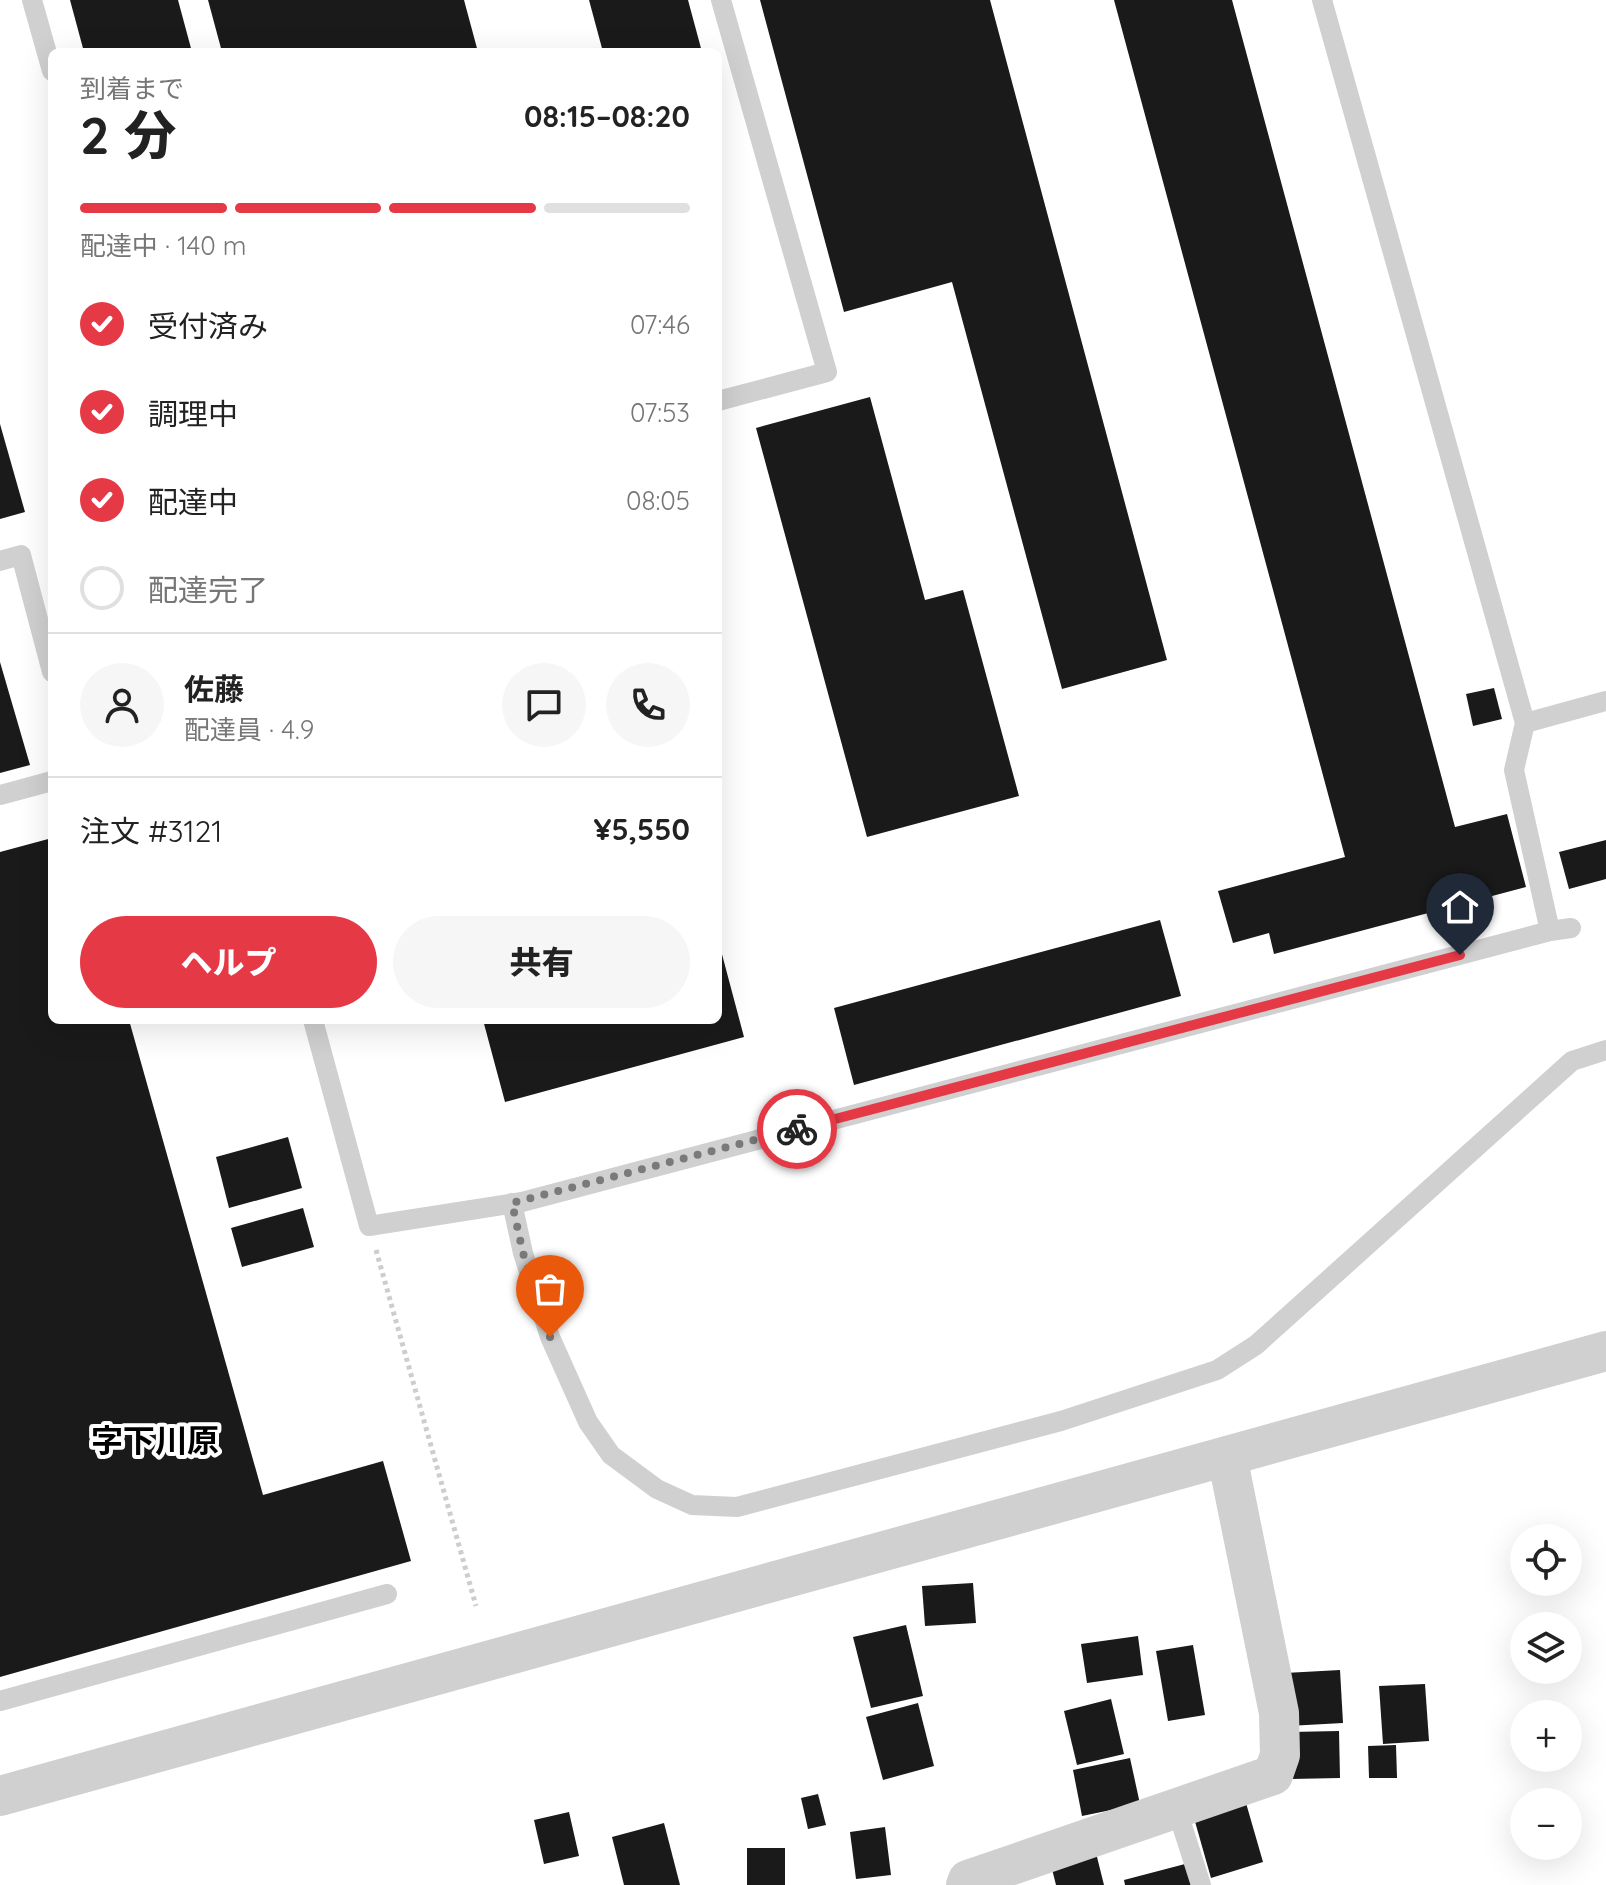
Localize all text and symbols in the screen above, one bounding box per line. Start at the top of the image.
text: 到着まで [80,72,184,105]
text: 08:15–08:20 [524,97,690,135]
text: 2 分 [80,102,176,167]
text: 配達中 · 140 m [80,229,246,262]
icon: check [80,302,124,346]
text: 受付済み [148,307,268,345]
text: 07:46 [630,308,690,341]
icon: check [80,390,124,434]
text: 調理中 [148,395,238,433]
text: 07:53 [630,396,690,429]
icon: check [80,478,124,522]
text: 配達中 [148,483,238,521]
text: 08:05 [626,484,690,517]
text: 配達完了 [148,571,268,609]
button: person [80,663,164,747]
button: chat [502,663,586,747]
button: phone [606,663,690,747]
text: 佐藤 [184,670,244,708]
text: 配達員 · 4.9 [184,713,314,746]
text: ¥5,550 [594,810,690,848]
text: 注文 #3121 [80,812,222,850]
pin [1426,873,1494,955]
icon: home [1438,885,1482,929]
button: ヘルプ [80,916,377,1008]
button: 共有 [393,916,690,1008]
courier [757,1089,837,1169]
icon: bike [775,1107,819,1151]
pin [516,1255,584,1337]
icon: bag [528,1267,572,1311]
district label: 字下川原 [91,1420,219,1460]
map controls [1510,1524,1582,1860]
button: locate [1510,1524,1582,1596]
button: layers [1510,1612,1582,1684]
button: + [1510,1700,1582,1772]
button: − [1510,1788,1582,1860]

